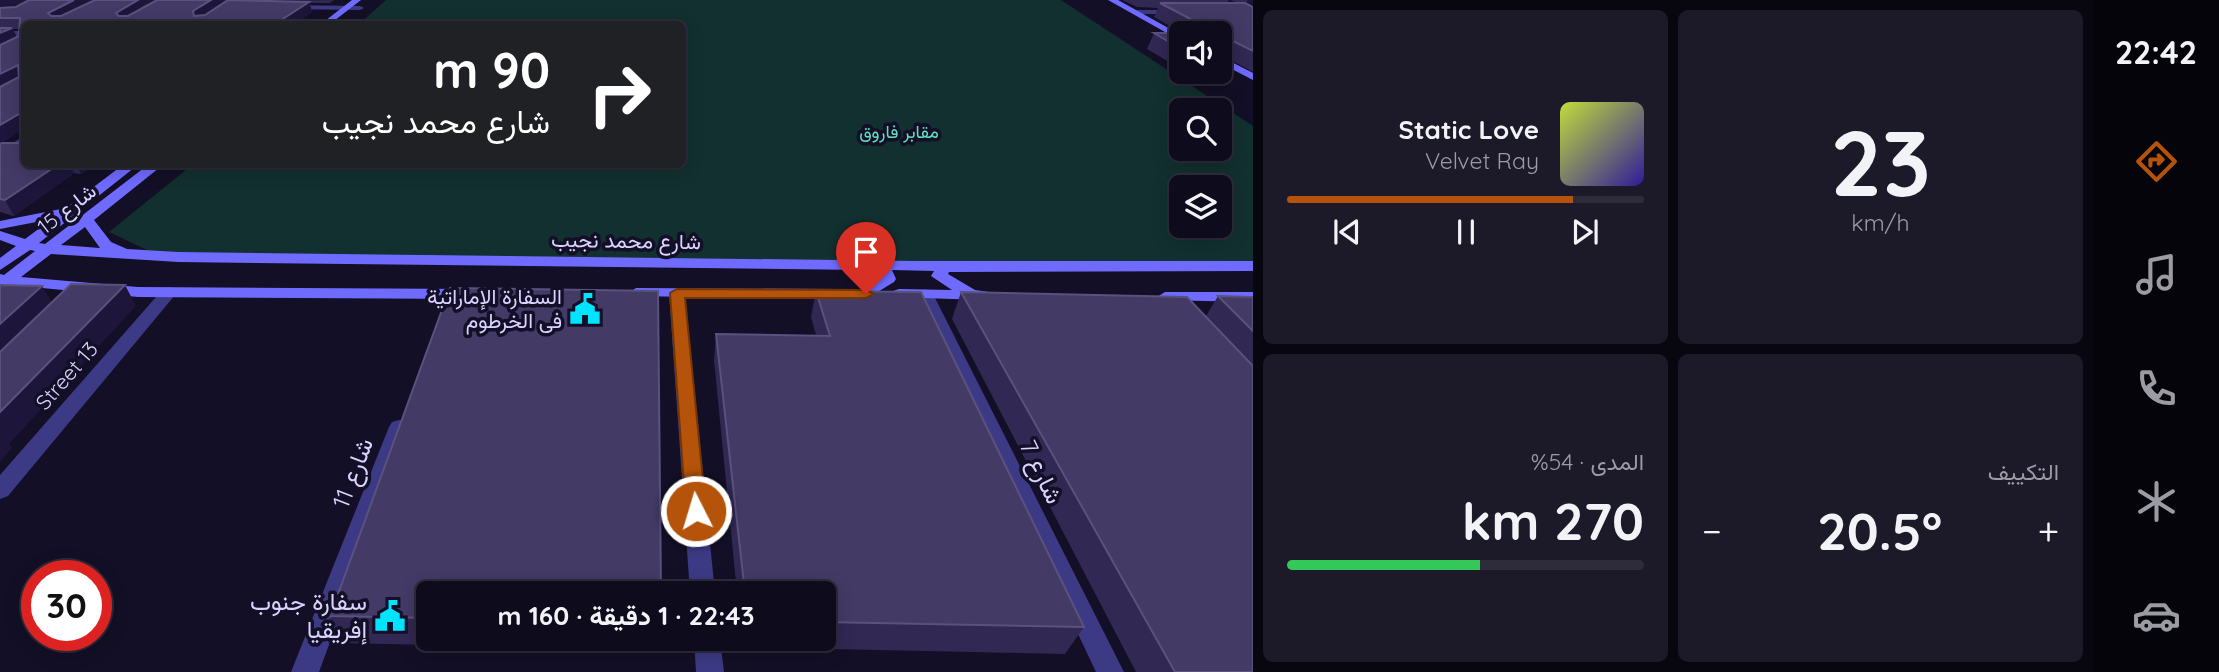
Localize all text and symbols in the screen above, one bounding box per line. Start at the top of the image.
map controls [1169,21,1232,238]
button: sound [1169,21,1232,84]
text: 22:42 [2115,32,2197,72]
text: 90 m [433,39,550,100]
icon: right [574,49,665,140]
button: search [1169,98,1232,161]
text: شارع محمد نجيب [322,101,550,141]
text: 23 [1830,105,1931,219]
text: Static Love [1398,113,1539,146]
park label: مقابر فاروق [859,120,939,143]
icon: directions [2132,137,2181,186]
text: Velvet Ray [1425,146,1539,175]
button: layers [1169,175,1232,238]
street label: شارع 15 [32,177,102,241]
text: km/h [1851,208,1910,237]
icon: previous [1328,213,1366,251]
icon: pause [1447,213,1485,251]
icon: next [1566,213,1604,251]
pin [836,222,896,294]
street label: شارع محمد نجيب [551,226,701,256]
icon: arrive [847,233,885,271]
icon: music [2132,250,2181,299]
place label: السفارة الإماراتية فى الخرطوم [427,283,562,335]
public building icon: السفارة الإماراتية فى الخرطوم [568,292,602,326]
street label: Street 13 [30,336,103,415]
icon: phone [2132,364,2181,413]
street label: شارع 11 [325,433,381,513]
street label: شارع 7 [1012,435,1070,509]
text: المدى · 54% [1531,447,1644,476]
text: التكييف [1988,457,2059,486]
position arrow [659,474,733,548]
icon: climate [2132,477,2181,526]
text: 270 km [1462,488,1644,553]
text: 20.5° [1817,498,1942,563]
text: − [1702,507,1722,555]
text: + [2038,507,2059,555]
speed limit sign: 30 [21,560,112,651]
place label: سفارة جنوب إفريقيا [250,586,367,645]
icon: car [2132,591,2181,640]
public building icon: سفارة جنوب إفريقيا [373,599,407,633]
text: 22:43 · 1 دقيقة · 160 m [497,599,755,632]

